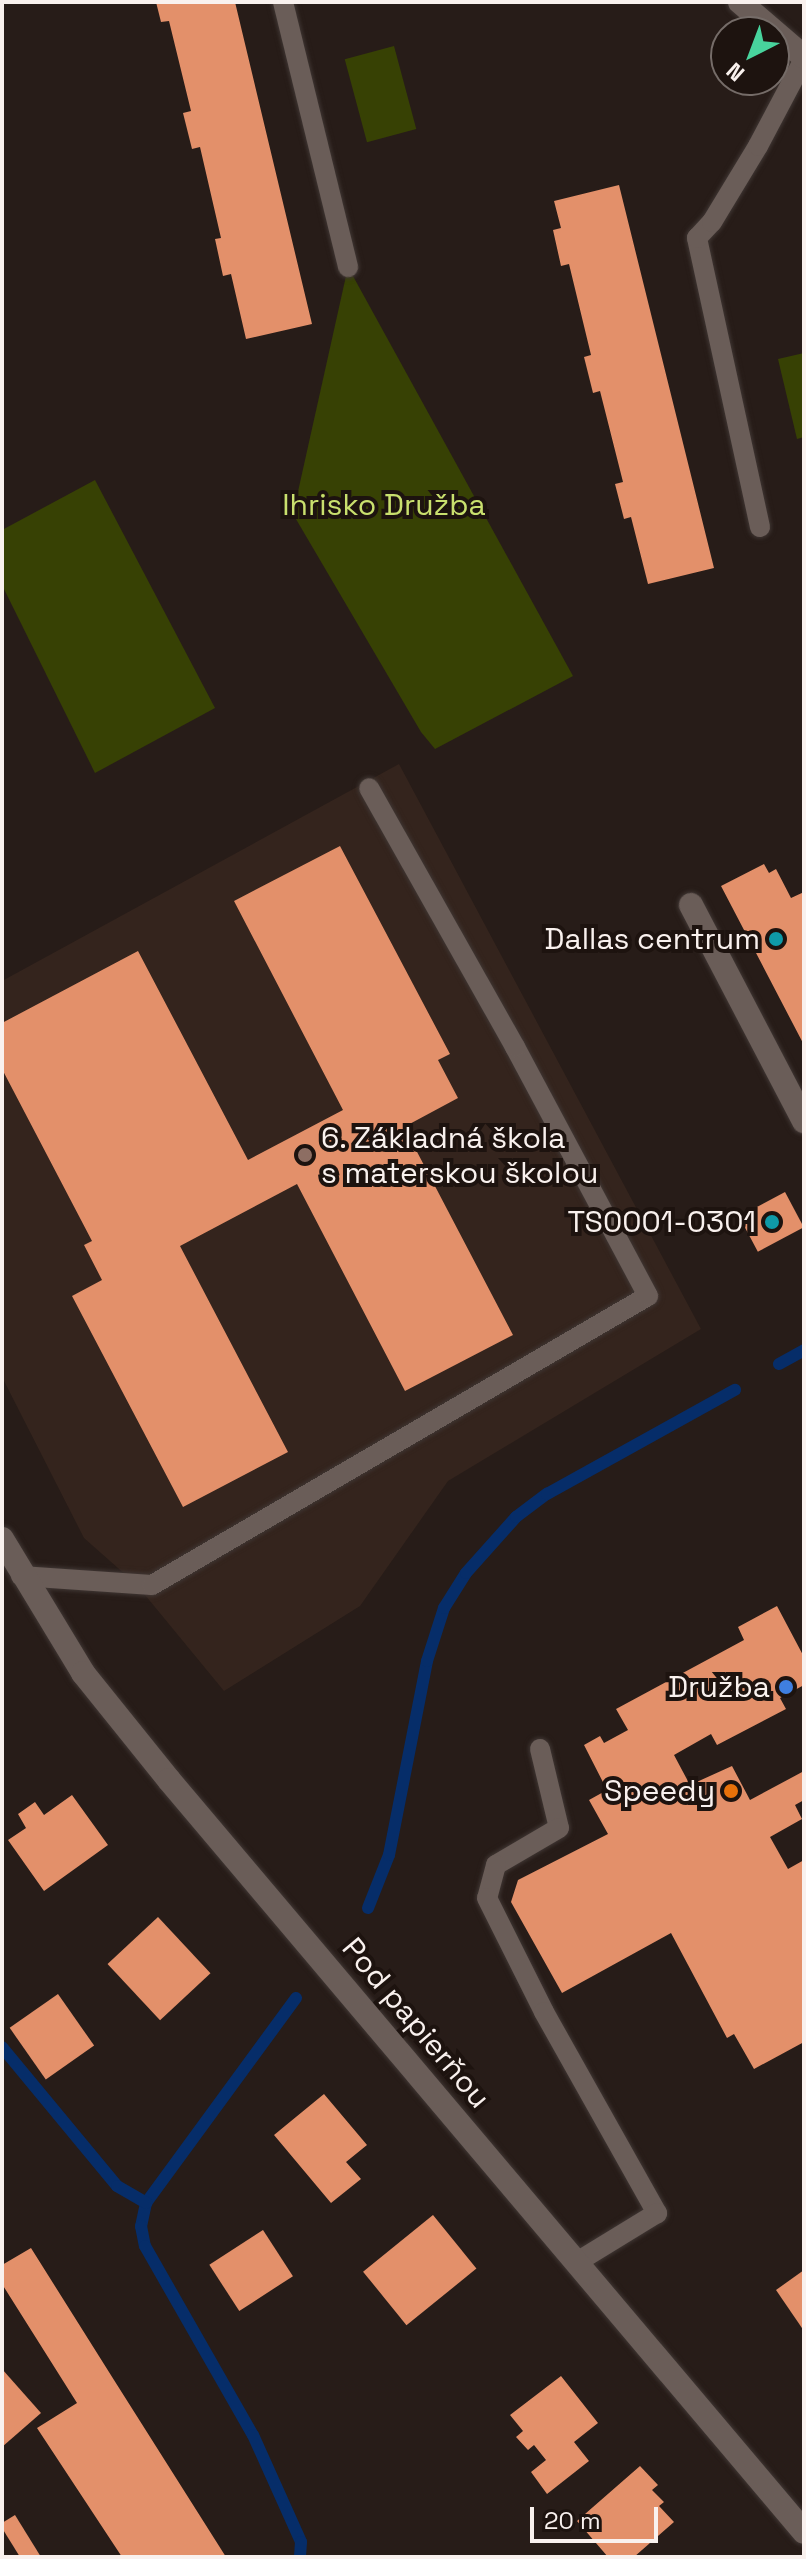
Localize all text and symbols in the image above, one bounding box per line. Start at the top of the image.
north arrow [710,16,790,96]
text: N [720,57,750,88]
park label: Ihrisko Družba [282,487,486,523]
place label: Dallas centrum [545,921,760,957]
marker: Dallas centrum [767,930,785,948]
place label: 6. Základná škola s materskou školou [321,1120,598,1190]
marker: 6. Základná škola s materskou školou [296,1146,314,1164]
place label: TS0001-0301 [568,1204,756,1240]
marker: TS0001-0301 [763,1213,781,1231]
place label: Družba [668,1669,770,1705]
marker: Družba [777,1678,795,1696]
place label: Speedy [604,1773,715,1809]
marker: Speedy [722,1782,740,1800]
street label: Pod papierňou [334,1931,498,2115]
scale bar [534,2491,662,2541]
text: 20 m [544,2505,601,2536]

